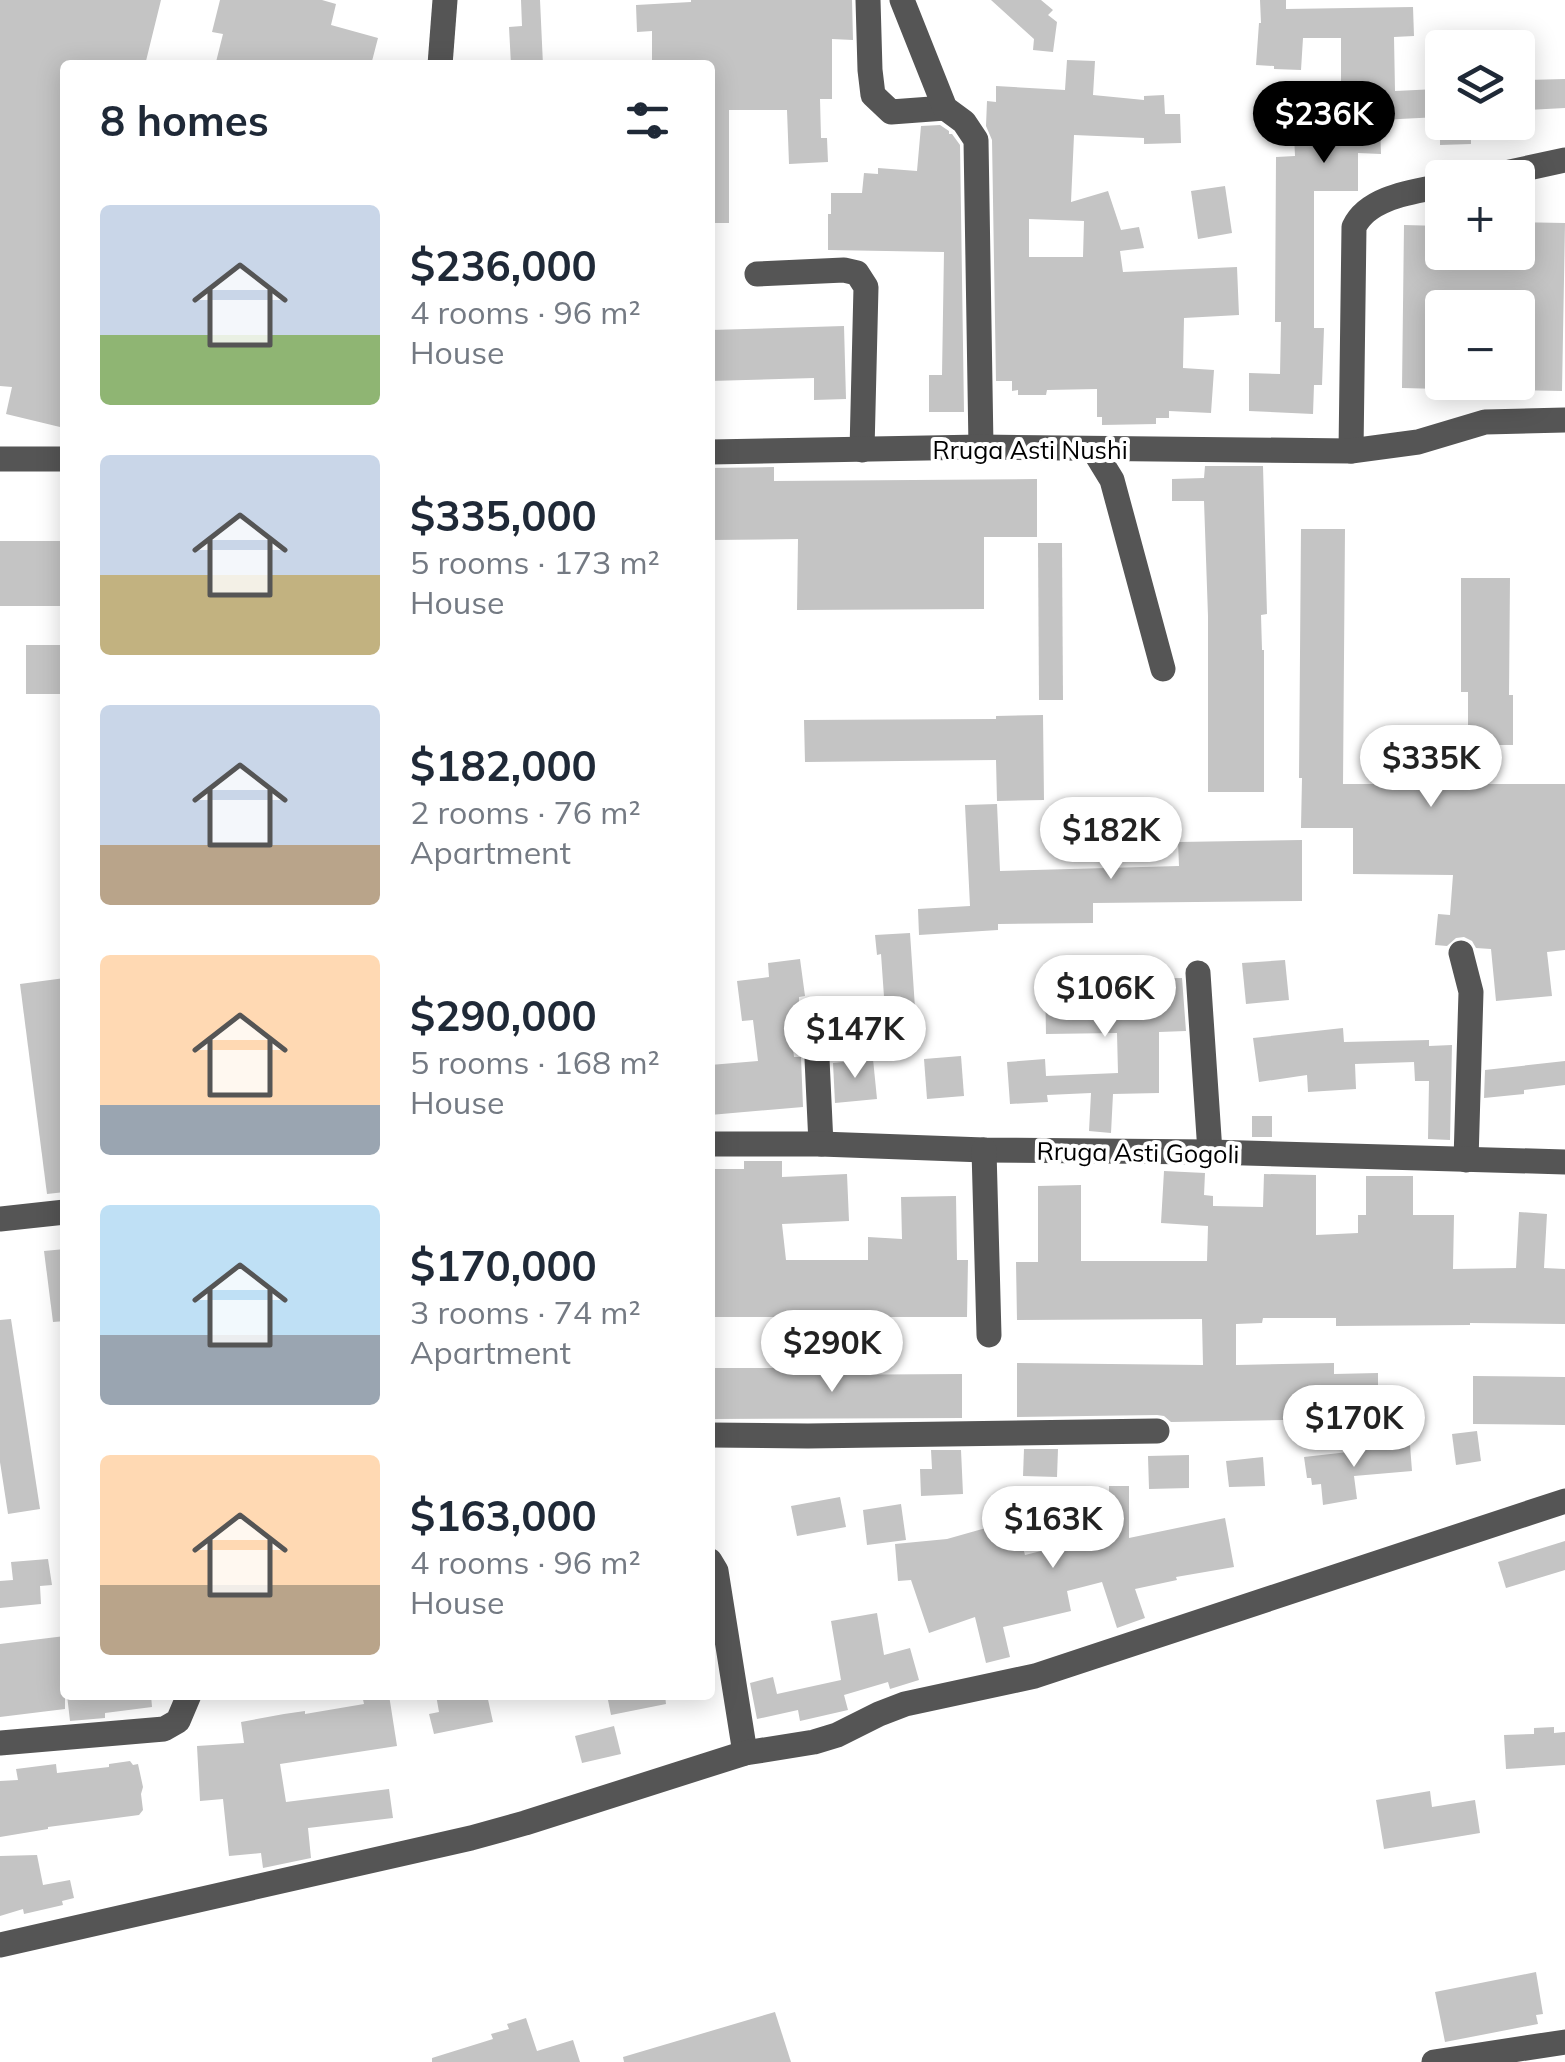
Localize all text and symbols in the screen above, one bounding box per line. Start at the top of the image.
map controls [1425,30,1535,400]
button: layers [1425,30,1535,140]
pin: $236K [1254,81,1394,166]
icon: filters [620,93,675,148]
text: $236K [1275,93,1373,133]
text: 8 homes [100,94,269,147]
button: + [1425,160,1535,270]
text: $236,000 [410,239,597,292]
icon: home [180,245,300,365]
button: − [1425,290,1535,400]
text: 4 rooms · 96 m² [410,292,641,332]
text: House [410,332,505,372]
street label: Rruga Asti Nushi [932,434,1128,465]
text: $335,000 [410,489,597,542]
icon: home [180,495,300,615]
text: 5 rooms · 173 m² [410,542,660,582]
text: House [410,582,505,622]
pin: $335K [1361,725,1501,810]
text: $335K [1382,737,1480,777]
text: $182,000 [410,739,597,792]
icon: home [180,745,300,865]
text: 2 rooms · 76 m² [410,792,641,832]
pin: $182K [1041,797,1181,882]
text: $182K [1062,809,1160,849]
text: Apartment [410,832,571,872]
pin: $106K [1035,955,1175,1040]
text: $106K [1056,967,1154,1007]
text: $290,000 [410,989,597,1042]
icon: home [180,995,300,1115]
pin: $147K [785,996,925,1081]
text: $147K [806,1008,904,1048]
text: 5 rooms · 168 m² [410,1042,660,1082]
text: House [410,1082,505,1122]
street label: Rruga Asti Gogoli [1036,1135,1240,1169]
text: $170,000 [410,1239,597,1292]
icon: home [180,1245,300,1365]
text: 3 rooms · 74 m² [410,1292,641,1332]
pin: $290K [762,1310,902,1395]
text: $290K [783,1322,881,1362]
text: Apartment [410,1332,571,1372]
pin: $170K [1284,1385,1424,1470]
text: $170K [1305,1397,1403,1437]
pin: $163K [983,1486,1123,1571]
text: $163,000 [410,1489,597,1542]
icon: home [180,1495,300,1615]
text: $163K [1004,1498,1102,1538]
text: 4 rooms · 96 m² [410,1542,641,1582]
text: House [410,1582,505,1622]

